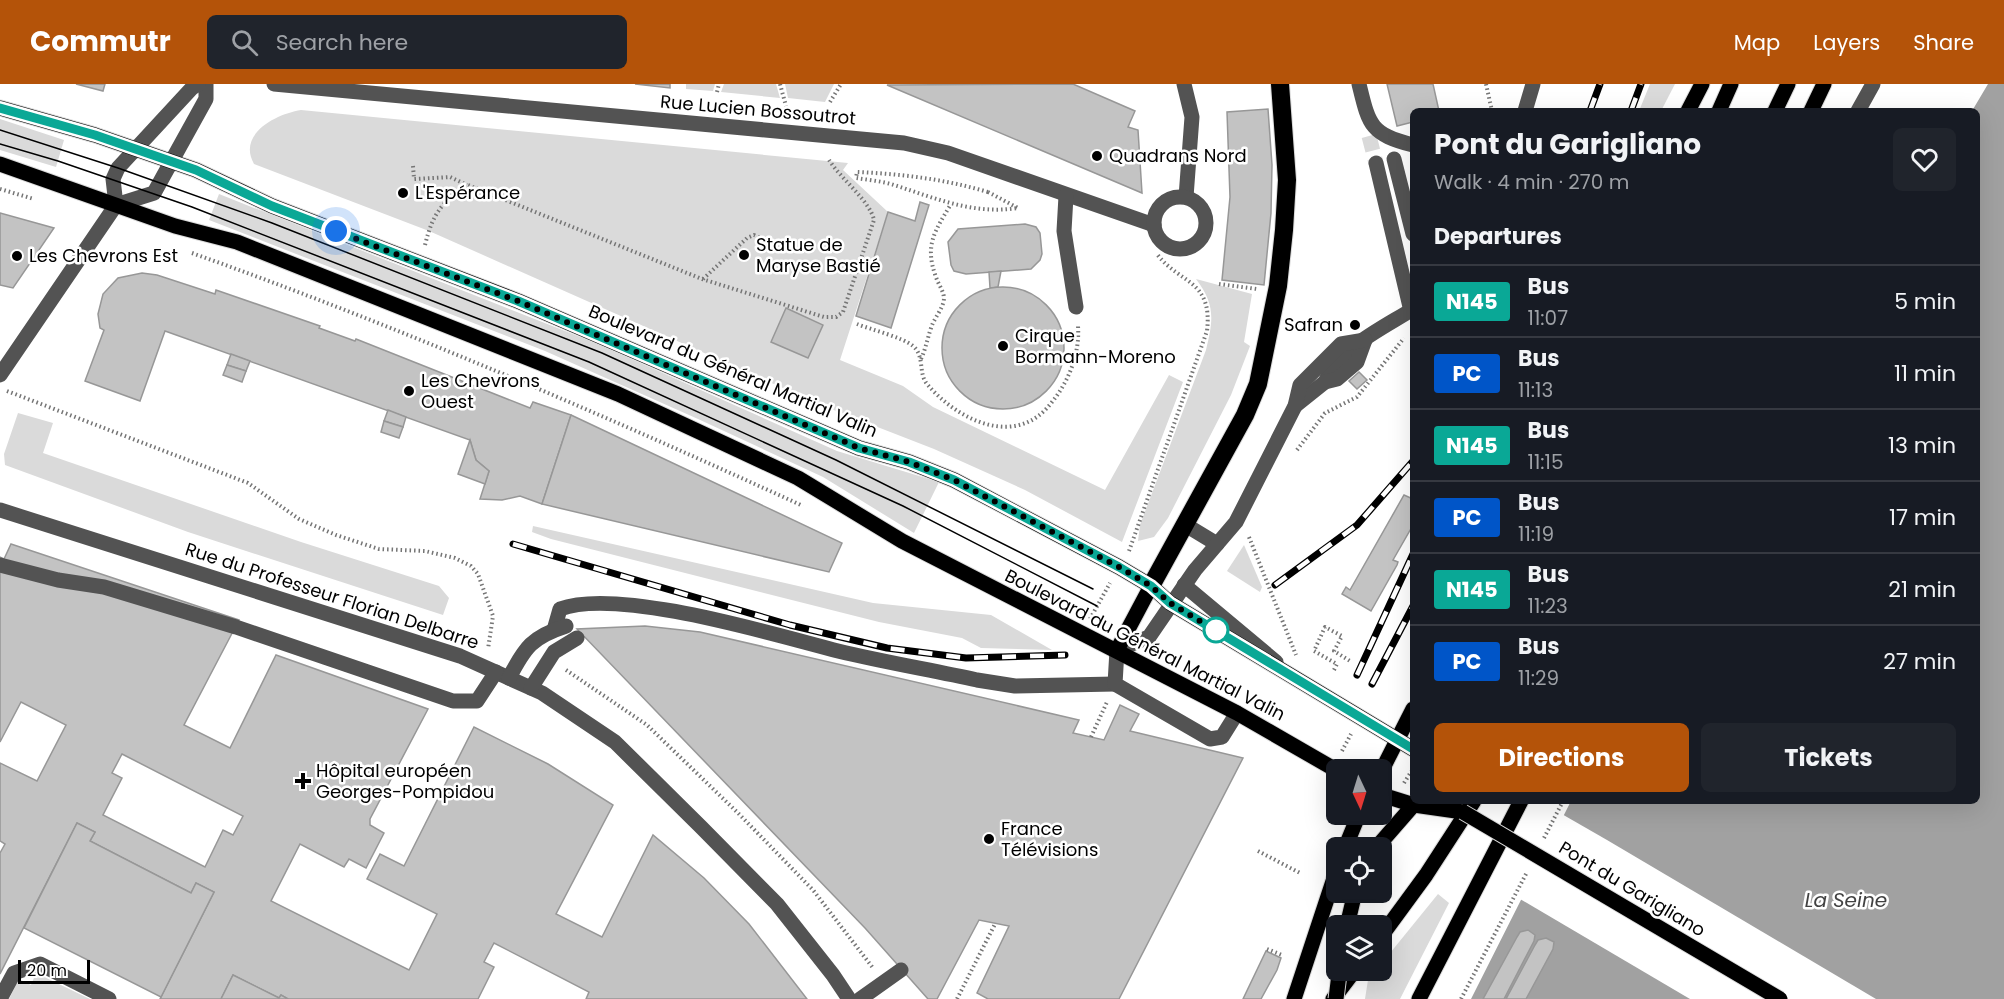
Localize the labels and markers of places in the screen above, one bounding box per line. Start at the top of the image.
place label: Quadrans Nord [1109,143,1247,168]
marker: Quadrans Nord [1090,149,1104,163]
place label: L'Espérance [415,180,520,205]
marker: L'Espérance [396,186,410,200]
place label: Statue de Maryse Bastié [756,232,881,278]
place label: Les Chevrons Est [29,243,178,268]
marker: Statue de Maryse Bastié [737,248,751,262]
marker: Les Chevrons Est [10,249,24,263]
place label: Safran [1284,312,1343,337]
marker: Safran [1348,318,1362,332]
place label: Cirque Bormann-Moreno [1015,323,1176,369]
marker: Cirque Bormann-Moreno [996,339,1010,353]
place label: Les Chevrons Ouest [421,368,540,414]
marker: Les Chevrons Ouest [402,384,416,398]
unlabelled marker [1203,617,1229,643]
place label: Hôpital européen Georges-Pompidou [316,758,494,804]
marker: Hôpital européen Georges-Pompidou [294,772,312,790]
place label: France Télévisions [1001,816,1098,862]
marker: France Télévisions [982,832,996,846]

